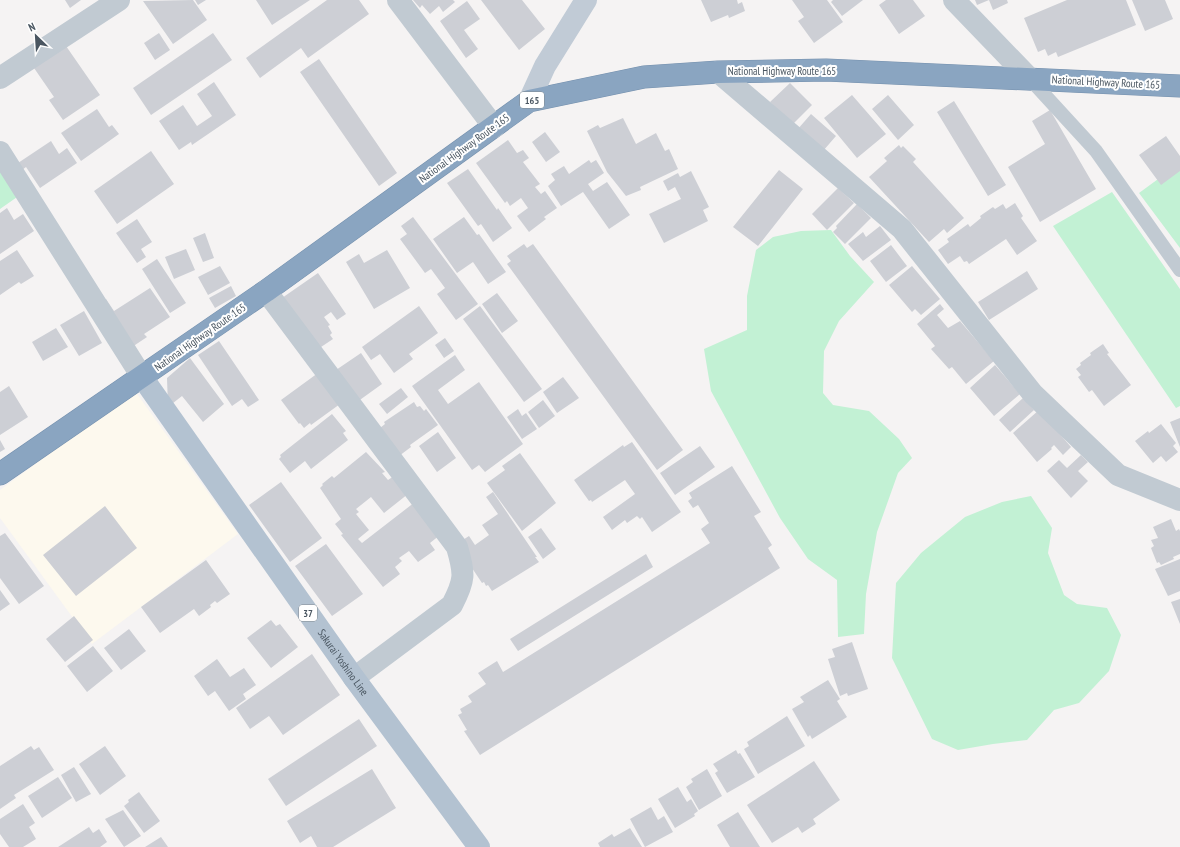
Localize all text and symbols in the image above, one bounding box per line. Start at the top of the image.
north arrow [16,16,56,56]
text: N [26,19,37,35]
street label: National Highway Route 165 [728,64,836,78]
street label: National Highway Route 165 [1051,72,1161,92]
road number: 165 [520,92,544,108]
street label: National Highway Route 165 [416,110,512,186]
street label: National Highway Route 165 [152,300,249,374]
road number: 37 [299,605,317,621]
street label: Sakurai Yoshino Line [315,626,372,699]

